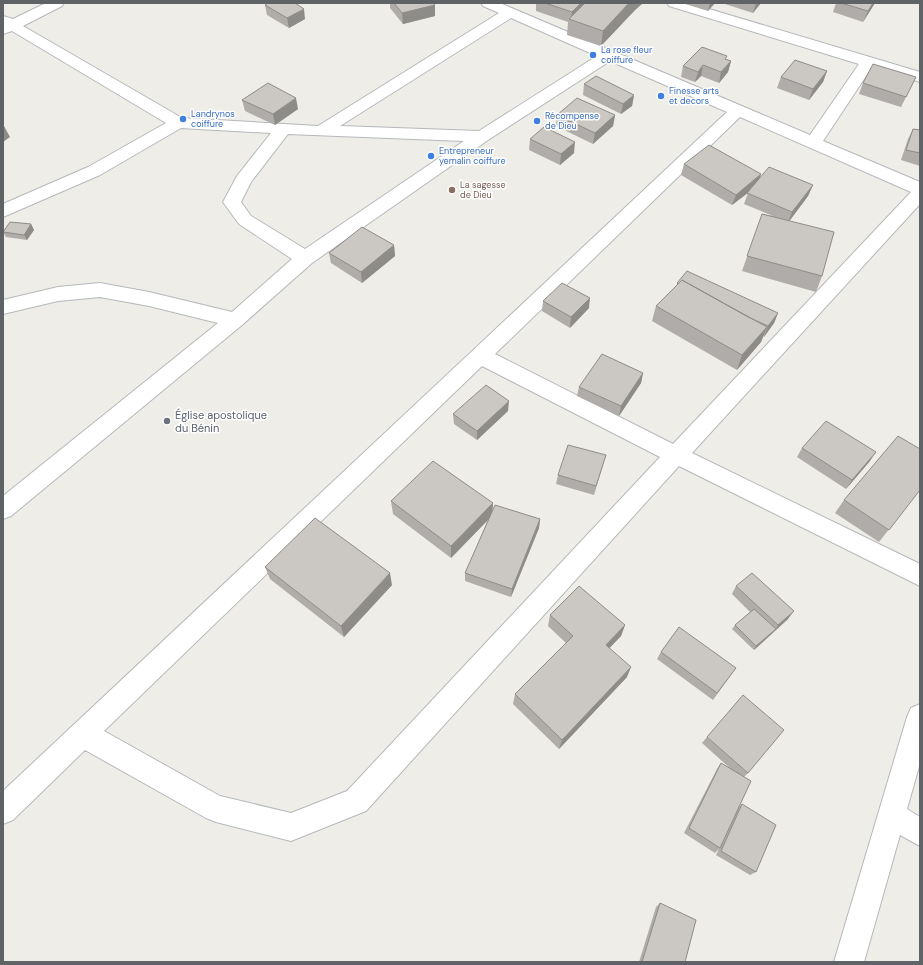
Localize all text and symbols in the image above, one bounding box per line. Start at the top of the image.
place label: La rose fleur coiffure [601,44,653,66]
marker: La rose fleur coiffure [588,50,598,60]
place label: Finesse arts et decors [669,85,720,107]
marker: Finesse arts et decors [656,91,666,101]
place label: Landrynos coiffure [191,108,235,130]
place label: Récompense de Dieu [545,110,599,132]
marker: Landrynos coiffure [178,114,188,124]
marker: Récompense de Dieu [532,116,542,126]
place label: Entrepreneur yemalin coiffure [439,145,506,167]
marker: Entrepreneur yemalin coiffure [426,151,436,161]
place label: La sagesse de Dieu [460,179,506,201]
marker: La sagesse de Dieu [447,185,457,195]
place label: Église apostolique du Bénin [175,408,267,435]
marker: Église apostolique du Bénin [162,416,172,426]

